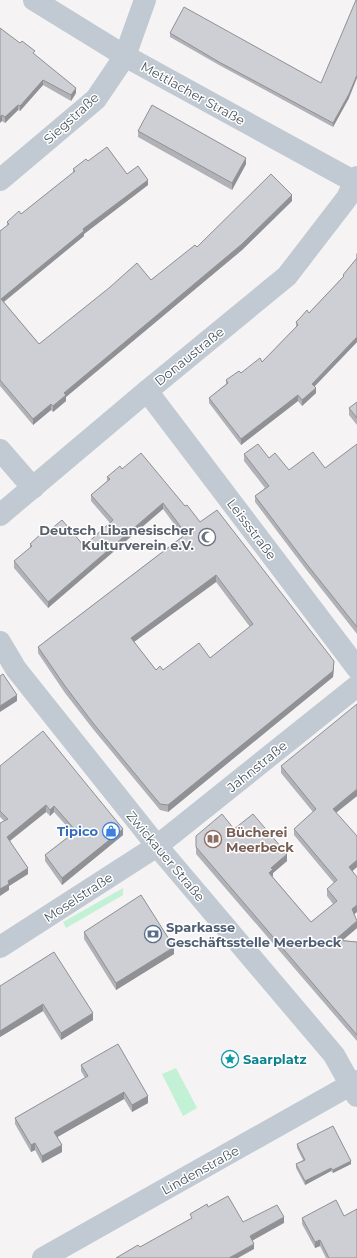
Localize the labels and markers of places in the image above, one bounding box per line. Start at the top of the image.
place label: Deutsch Libanesischer Kulturverein e.V. [39,522,194,553]
mosque icon: Deutsch Libanesischer Kulturverein e.V. [197,527,217,547]
shop icon: Tipico [101,821,121,841]
place label: Tipico [57,823,98,839]
place label: Bücherei Meerbeck [226,824,294,855]
library icon: Bücherei Meerbeck [203,829,223,849]
place label: Sparkasse Geschäftsstelle Meerbeck [166,919,342,950]
bank icon: Sparkasse Geschäftsstelle Meerbeck [143,924,163,944]
place icon: Saarplatz [220,1049,240,1069]
place label: Saarplatz [243,1051,307,1067]

